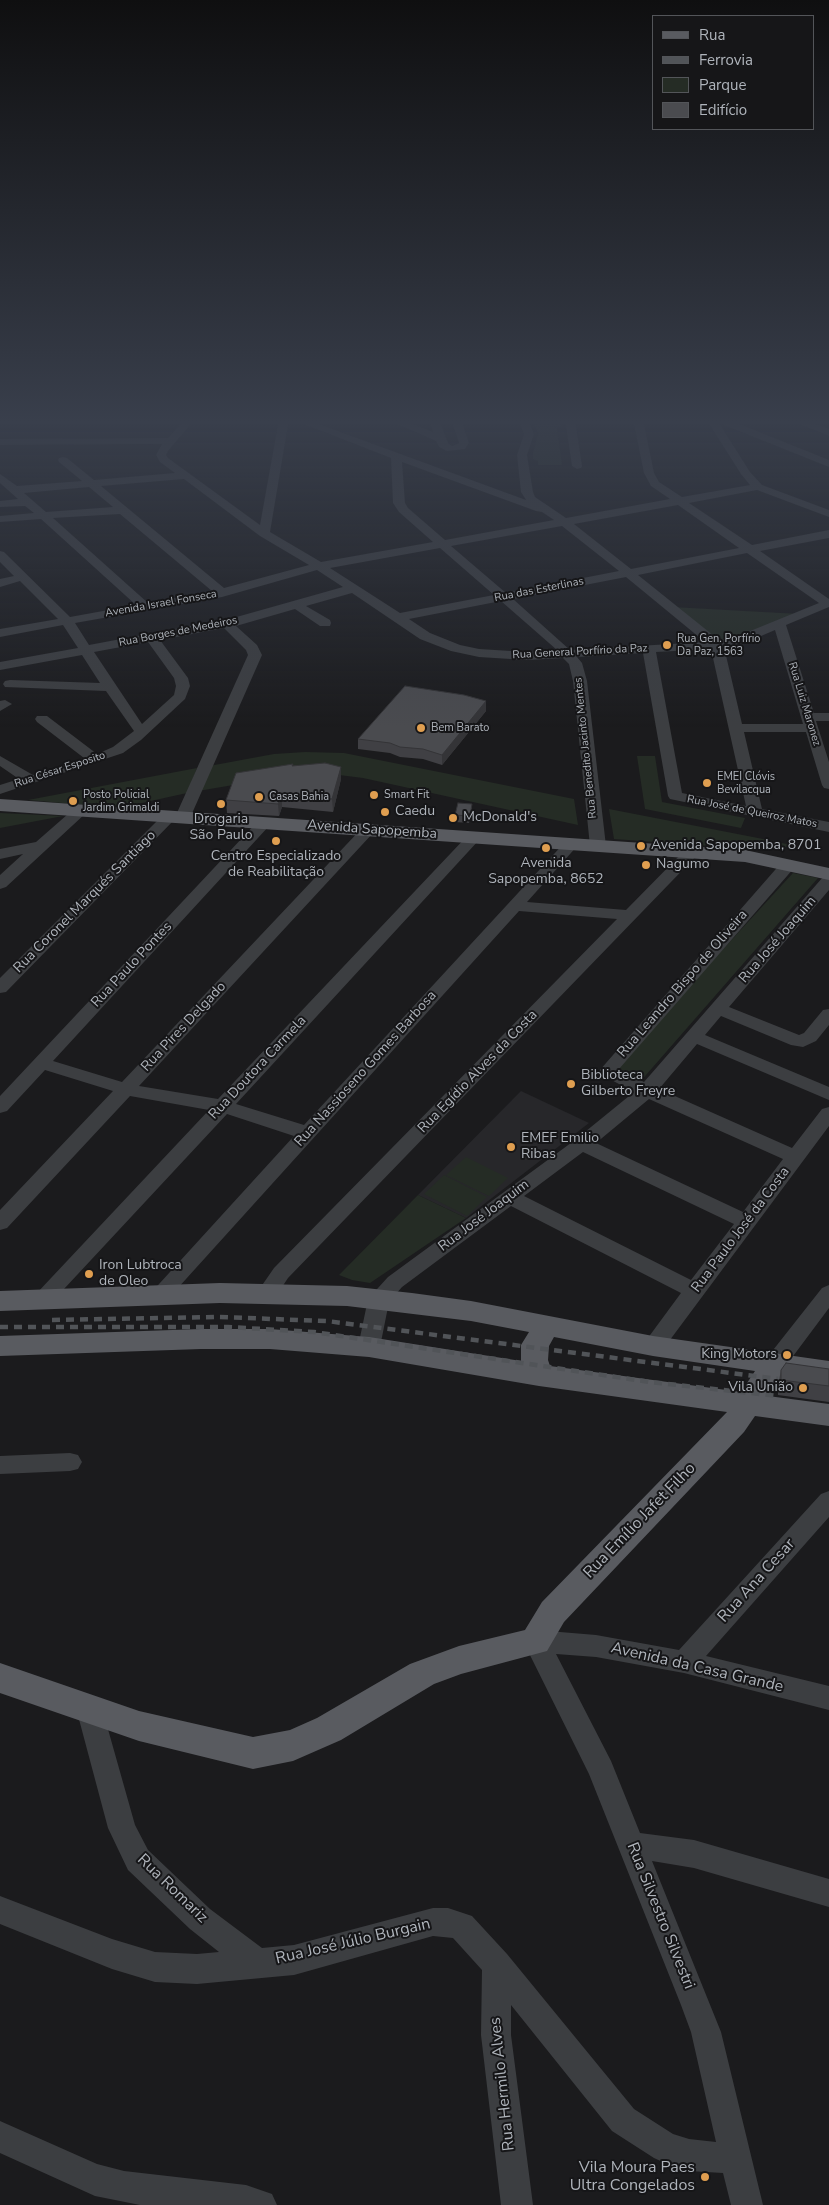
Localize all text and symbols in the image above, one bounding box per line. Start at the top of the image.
legend [652,15,814,130]
text: Rua [699,25,725,45]
text: Ferrovia [699,50,753,70]
text: Parque [699,75,747,95]
text: Edifício [699,100,747,120]
street label: Rua das Esterlinas [493,575,585,605]
street label: Avenida Israel Fonseca [104,588,218,620]
street label: Rua Borges de Medeiros [118,614,238,650]
place label: Rua Gen. Porfírio Da Paz, 1563 [677,632,760,658]
marker: Rua Gen. Porfírio Da Paz, 1563 [661,639,673,651]
street label: Rua General Porfírio da Paz [512,642,648,662]
street label: Rua Luiz Maronez [785,660,823,748]
street label: Rua Benedito Jacinto Mentes [572,677,600,819]
place label: Bem Barato [431,721,489,735]
marker: Bem Barato [415,722,427,734]
street label: Rua César Esposito [13,749,107,791]
place label: EMEI Clóvis Bevilacqua [717,770,775,796]
marker: EMEI Clóvis Bevilacqua [701,777,713,789]
place label: Posto Policial Jardim Grimaldi [83,788,159,814]
place label: Smart Fit [384,788,429,802]
marker: Smart Fit [368,789,380,801]
place label: Casas Bahia [269,790,329,804]
marker: Casas Bahia [253,791,265,803]
street label: Rua José de Queiroz Matos [686,793,818,831]
marker: Posto Policial Jardim Grimaldi [67,795,79,807]
marker: Drogaria São Paulo [215,798,227,810]
place label: Caedu [395,804,435,820]
marker: Caedu [379,806,391,818]
place label: McDonald's [463,810,537,826]
place label: Drogaria São Paulo [189,812,253,844]
marker: McDonald's [447,812,459,824]
street label: Avenida Sapopemba [307,817,437,843]
street label: Rua Coronel Marqués Santiago [10,827,160,977]
marker: Centro Especializado de Reabilitação [270,835,282,847]
place label: Avenida Sapopemba, 8701 [651,838,821,854]
marker: Avenida Sapopemba, 8701 [635,840,647,852]
marker: Avenida Sapopemba, 8652 [540,842,552,854]
place label: Centro Especializado de Reabilitação [211,849,341,882]
place label: Avenida Sapopemba, 8652 [488,856,604,889]
place label: Nagumo [656,857,710,873]
marker: Nagumo [640,859,652,871]
street label: Rua José Joaquim [736,893,820,987]
street label: Rua Leandro Bispo de Oliveira [614,907,752,1061]
street label: Rua Paulo Pontes [88,919,176,1011]
street label: Rua Pires Delgado [138,979,230,1075]
street label: Rua Nassioseno Gomes Barbosa [292,988,440,1150]
street label: Rua Egídio Alves da Costa [415,1007,541,1137]
street label: Rua Doutora Carmela [206,1013,310,1123]
place label: Biblioteca Gilberto Freyre [581,1068,675,1100]
marker: Biblioteca Gilberto Freyre [565,1078,577,1090]
place label: EMEF Emilio Ribas [521,1131,599,1164]
marker: EMEF Emilio Ribas [505,1141,517,1153]
street label: Rua Paulo José da Costa [688,1164,794,1296]
street label: Rua José Joaquim [435,1176,533,1256]
place label: Iron Lubtroca de Oleo [99,1258,182,1290]
marker: Iron Lubtroca de Oleo [83,1268,95,1280]
place label: King Motors [701,1347,777,1363]
marker: King Motors [781,1349,793,1361]
place label: Vila União [728,1380,793,1396]
marker: Vila União [797,1382,809,1394]
street label: Rua Emílio Jafet Filho [580,1459,700,1583]
street label: Rua Ana Cesar [714,1535,800,1627]
street label: Avenida da Casa Grande [609,1639,785,1697]
street label: Rua Silvestro Silvestri [622,1840,698,1992]
street label: Rua Romariz [133,1851,211,1927]
street label: Rua José Júlio Burgain [274,1915,432,1969]
street label: Rua Hermilo Alves [486,2016,520,2152]
place label: Vila Moura Paes Ultra Congelados [570,2158,695,2196]
marker: Vila Moura Paes Ultra Congelados [699,2171,711,2183]

